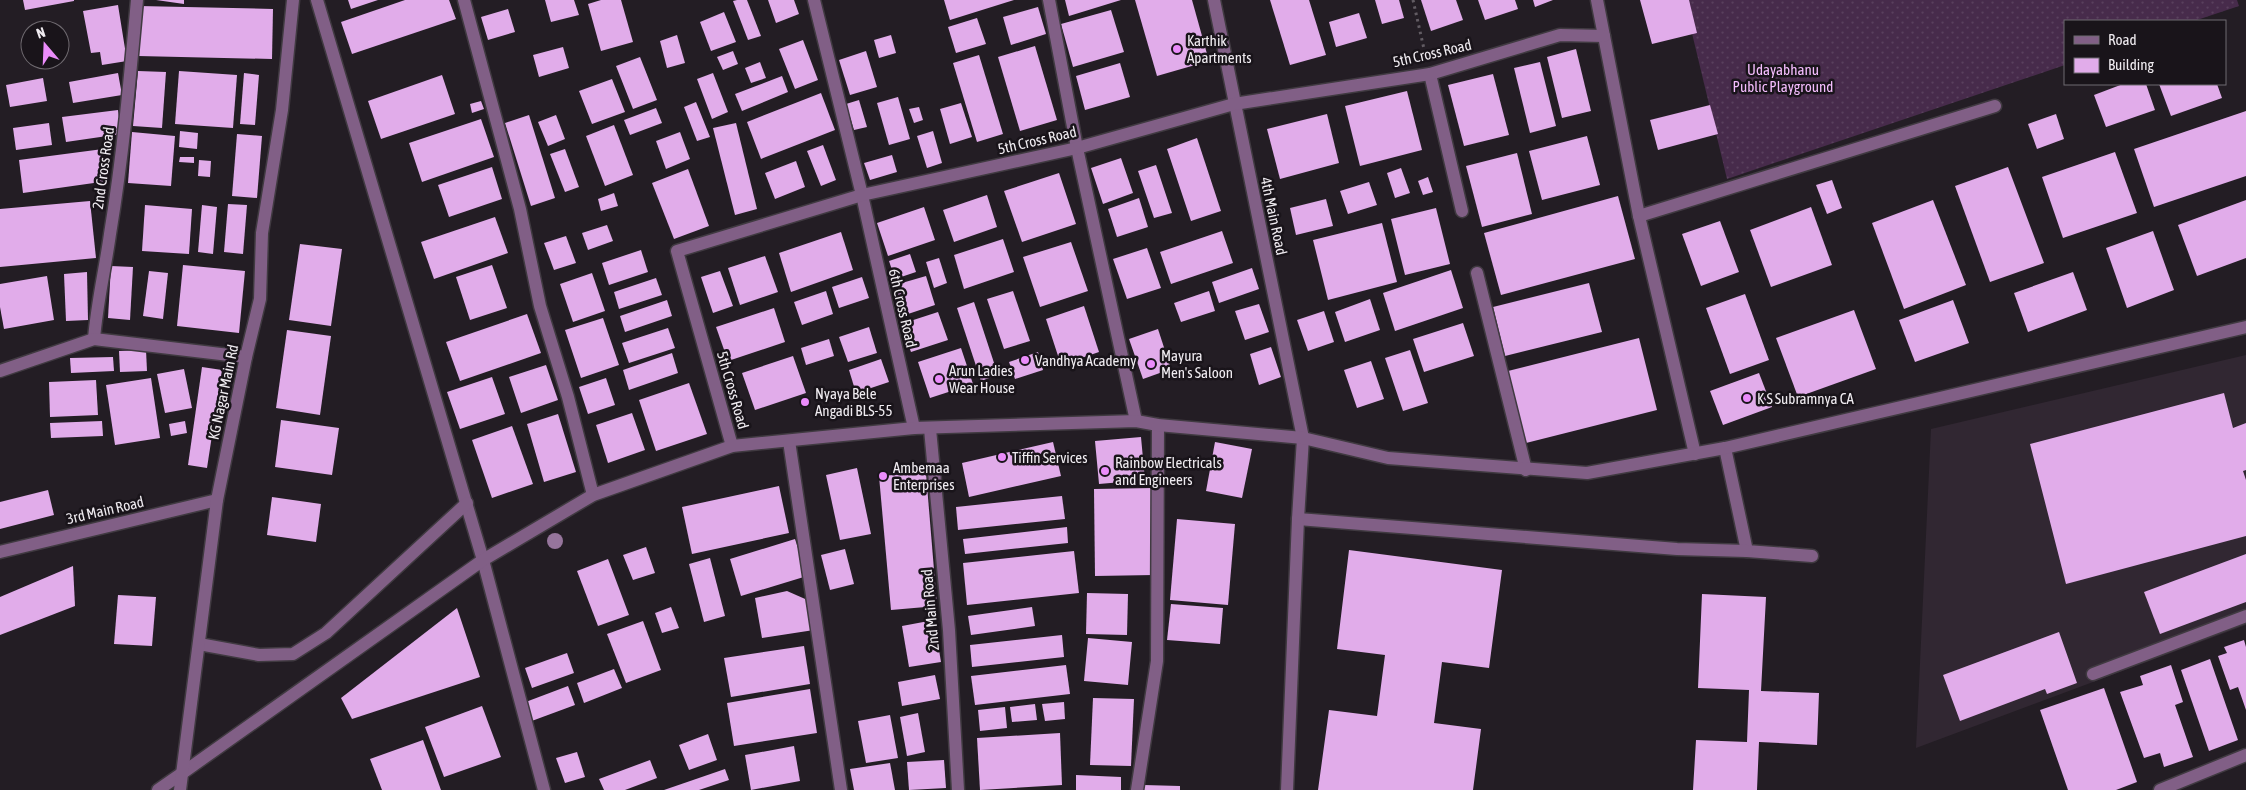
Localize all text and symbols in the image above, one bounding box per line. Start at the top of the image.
north arrow [20,20,70,70]
legend [2064,20,2226,85]
text: N [34,24,47,42]
text: Road [2108,31,2137,48]
place label: Karthik Apartments [1187,32,1252,66]
street label: 5th Cross Road [1391,36,1473,70]
marker: Karthik Apartments [1171,43,1183,55]
text: Building [2108,56,2154,73]
park label: Udayabhanu Public Playground [1733,61,1833,95]
street label: 5th Cross Road [996,123,1078,157]
street label: 2nd Cross Road [89,126,117,210]
street label: 4th Main Road [1257,176,1291,256]
street label: 6th Cross Road [886,267,920,349]
street label: KG Nagar Main Rd [205,343,241,441]
place label: Mayura Men's Saloon [1161,347,1233,381]
street label: 5th Cross Road [714,349,752,431]
place label: Vandhya Academy [1035,352,1136,369]
marker: Vandhya Academy [1019,354,1031,366]
marker: Mayura Men's Saloon [1145,358,1157,370]
place label: Arun Ladies Wear House [949,362,1015,396]
marker: Arun Ladies Wear House [933,373,945,385]
place label: Nyaya Bele Angadi BLS-55 [815,385,892,419]
place label: K S Subramnya CA [1757,390,1854,407]
marker: K S Subramnya CA [1741,392,1753,404]
marker: Nyaya Bele Angadi BLS-55 [799,396,811,408]
place label: Tiffin Services [1012,449,1087,466]
marker: Tiffin Services [996,451,1008,463]
place label: Rainbow Electricals and Engineers [1115,454,1222,488]
place label: Ambemaa Enterprises [893,459,954,493]
marker: Rainbow Electricals and Engineers [1099,465,1111,477]
marker: Ambemaa Enterprises [877,470,889,482]
street label: 3rd Main Road [65,493,145,527]
street label: 2nd Main Road [918,568,942,652]

